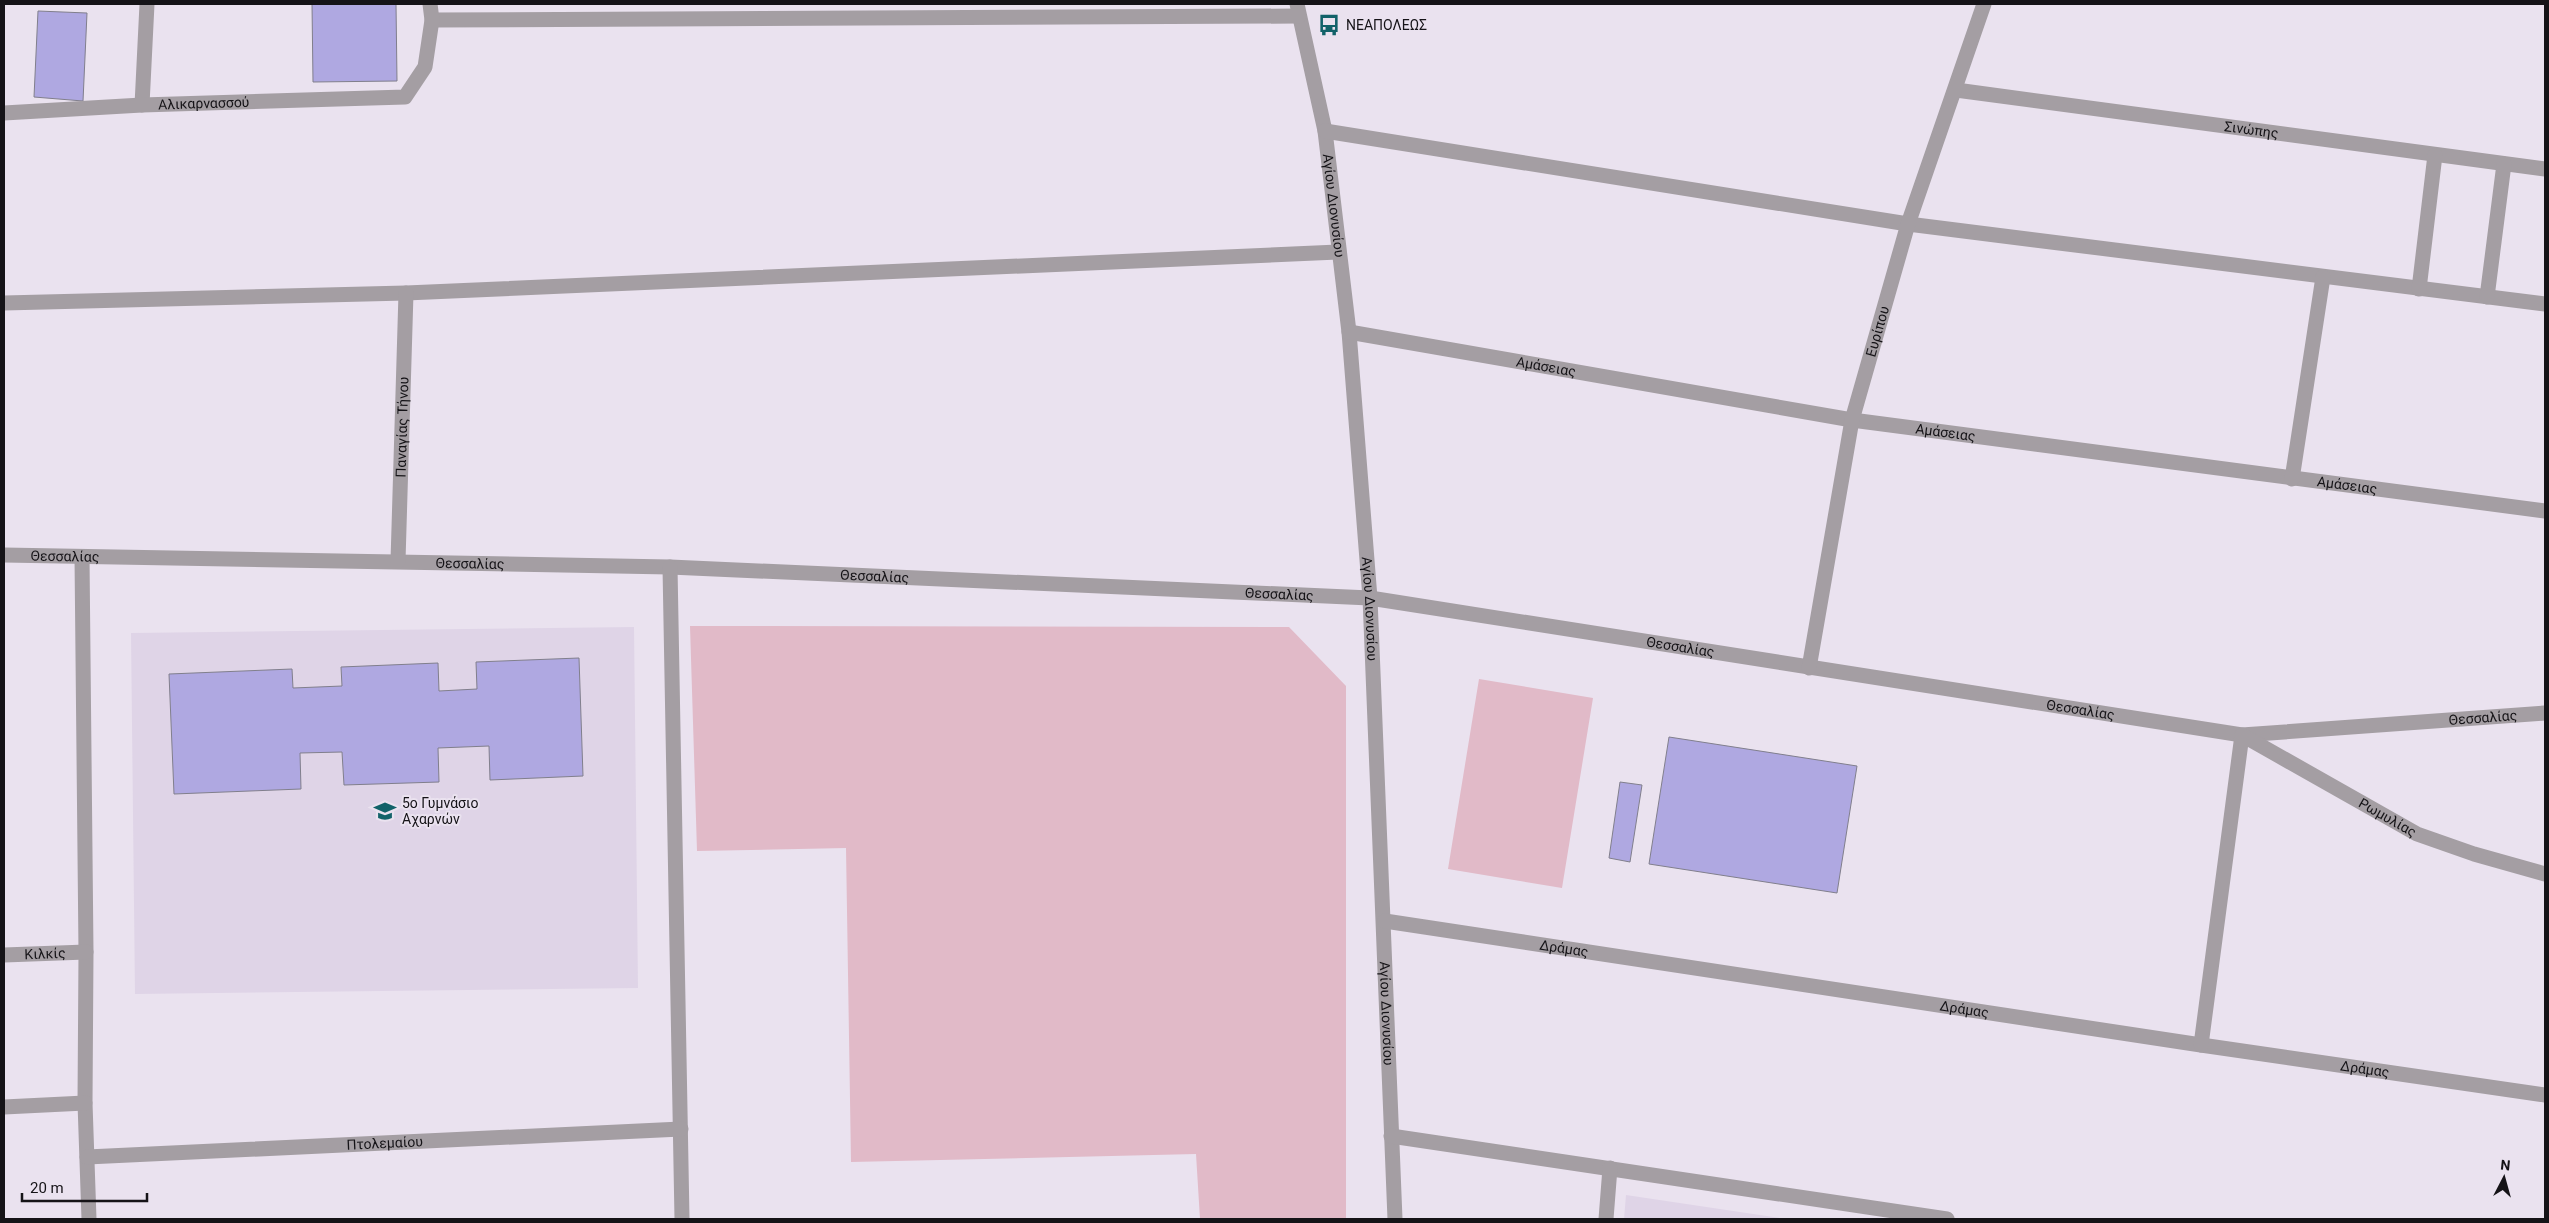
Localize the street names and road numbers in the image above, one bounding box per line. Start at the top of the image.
street label: Αλικαρνασσού [158,94,250,113]
street label: Σινώπης [2223,118,2279,141]
street label: Αγίου Διονυσίου [1320,153,1348,258]
street label: Ευρίπου [1863,304,1892,358]
street label: Αμάσειας [1515,353,1577,380]
street label: Παναγίας Τήνου [392,376,412,478]
street label: Αμάσειας [1915,420,1977,444]
street label: Αμάσειας [2316,473,2378,497]
street label: Θεσσαλίας [30,547,100,565]
street label: Θεσσαλίας [435,555,504,572]
street label: Αγίου Διονυσίου [1359,556,1381,661]
street label: Θεσσαλίας [840,567,909,586]
street label: Θεσσαλίας [1245,584,1314,603]
street label: Θεσσαλίας [1645,634,1716,660]
street label: Θεσσαλίας [2045,696,2116,723]
street label: Θεσσαλίας [2448,707,2518,728]
street label: Ρωμυλίας [2356,795,2419,840]
street label: Δράμας [1538,937,1589,960]
street label: Κιλκίς [24,945,66,962]
street label: Αγίου Διονυσίου [1377,961,1397,1066]
street label: Δράμας [1939,997,1990,1021]
street label: Δράμας [2339,1057,2390,1080]
street label: Πτολεμαίου [346,1133,423,1153]

